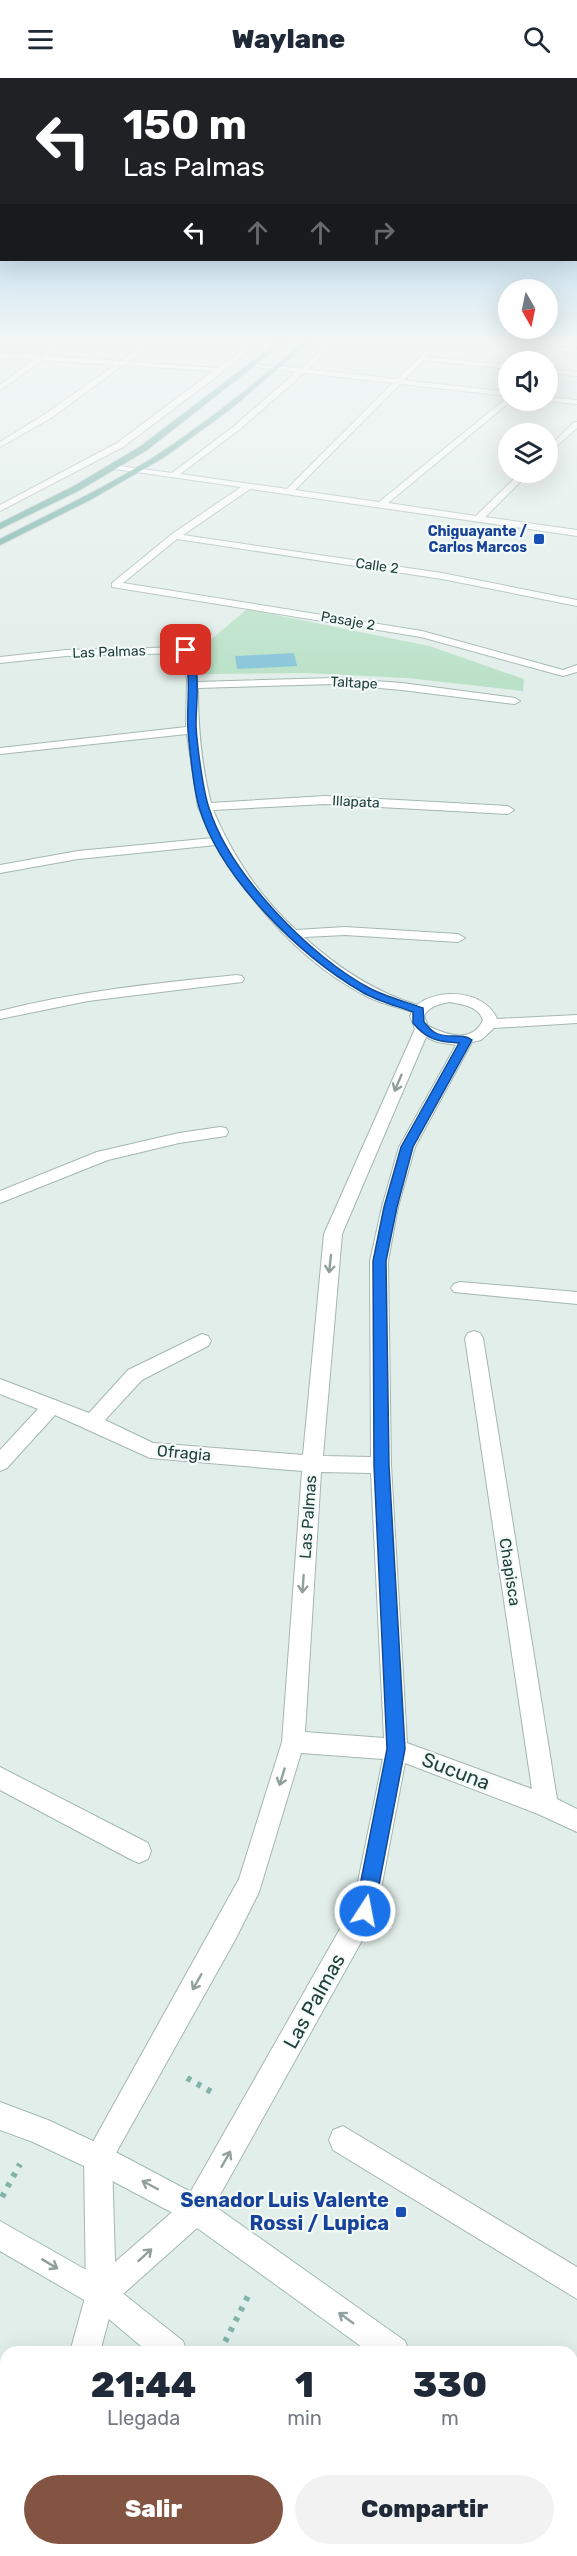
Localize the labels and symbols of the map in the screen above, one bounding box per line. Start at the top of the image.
north arrow [498,279,558,339]
place label: Chiguayante / Carlos Marcos [428,523,528,556]
marker: Chiguayante / Carlos Marcos [532,532,546,546]
street label: Calle 2 [354,555,400,577]
street label: Pasaje 2 [320,608,376,634]
pin [160,624,211,675]
street label: Las Palmas [72,642,146,662]
street label: Taltape [330,673,378,693]
street label: Illapata [332,792,380,812]
one-way arrow [392,1073,404,1091]
one-way arrow [324,1254,335,1273]
street label: Ofragia [156,1441,212,1465]
street label: Las Palmas [296,1474,320,1560]
street label: Chapisca [495,1537,525,1607]
one-way arrow [298,1573,309,1593]
street label: Sucuna [419,1747,493,1795]
one-way arrow [276,1767,287,1786]
position arrow [333,1879,397,1943]
street label: Las Palmas [278,1949,350,2053]
one-way arrow [191,1973,203,1990]
one-way arrow [220,2151,232,2168]
one-way arrow [142,2179,159,2191]
place label: Senador Luis Valente Rossi / Lupica [180,2188,389,2235]
marker: Senador Luis Valente Rossi / Lupica [394,2205,408,2219]
one-way arrow [137,2248,152,2262]
one-way arrow [41,2259,58,2271]
one-way arrow [339,2312,355,2324]

